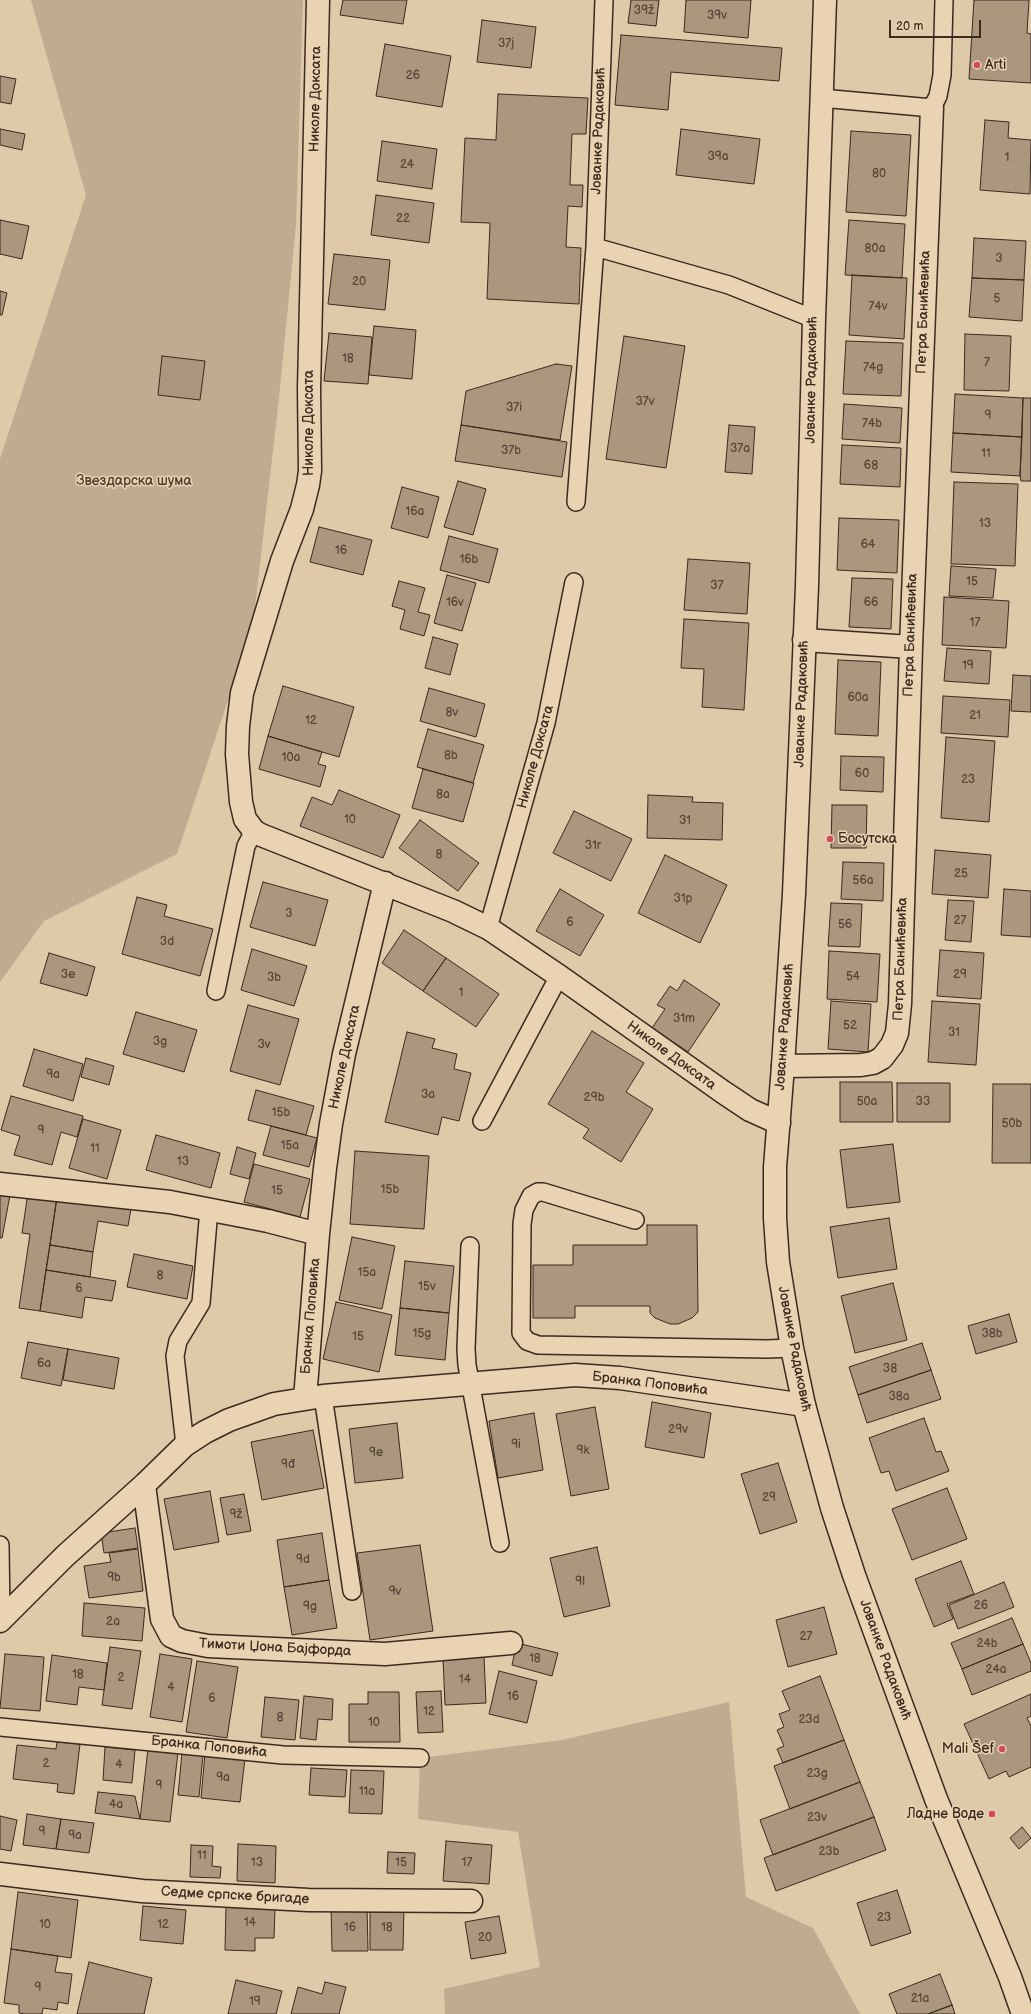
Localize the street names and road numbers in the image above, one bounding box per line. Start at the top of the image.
street label: Николе Доксата [307,46,325,152]
street label: Јованке Радаковић [588,67,610,195]
street label: Петра Банићевића [913,250,935,374]
street label: Јованке Радаковић [802,316,822,444]
street label: Николе Доксата [301,370,317,476]
street label: Петра Банићевића [900,573,922,697]
street label: Јованке Радаковић [791,640,813,768]
street label: Николе Доксата [514,704,558,810]
street label: Петра Банићевића [890,897,912,1021]
street label: Јованке Радаковић [772,963,798,1091]
street label: Николе Доксата [326,1003,364,1111]
street label: Николе Доксата [623,1018,719,1094]
street label: Бранка Поповића [298,1257,324,1375]
street label: Јованке Радаковић [774,1285,814,1413]
street label: Бранка Поповића [591,1369,709,1399]
street label: Јованке Радаковић [855,1597,915,1723]
street label: Тимоти Џона Бајфорда [198,1636,352,1660]
street label: Бранка Поповића [150,1733,268,1761]
street label: Седме српске бригаде [160,1884,310,1908]

